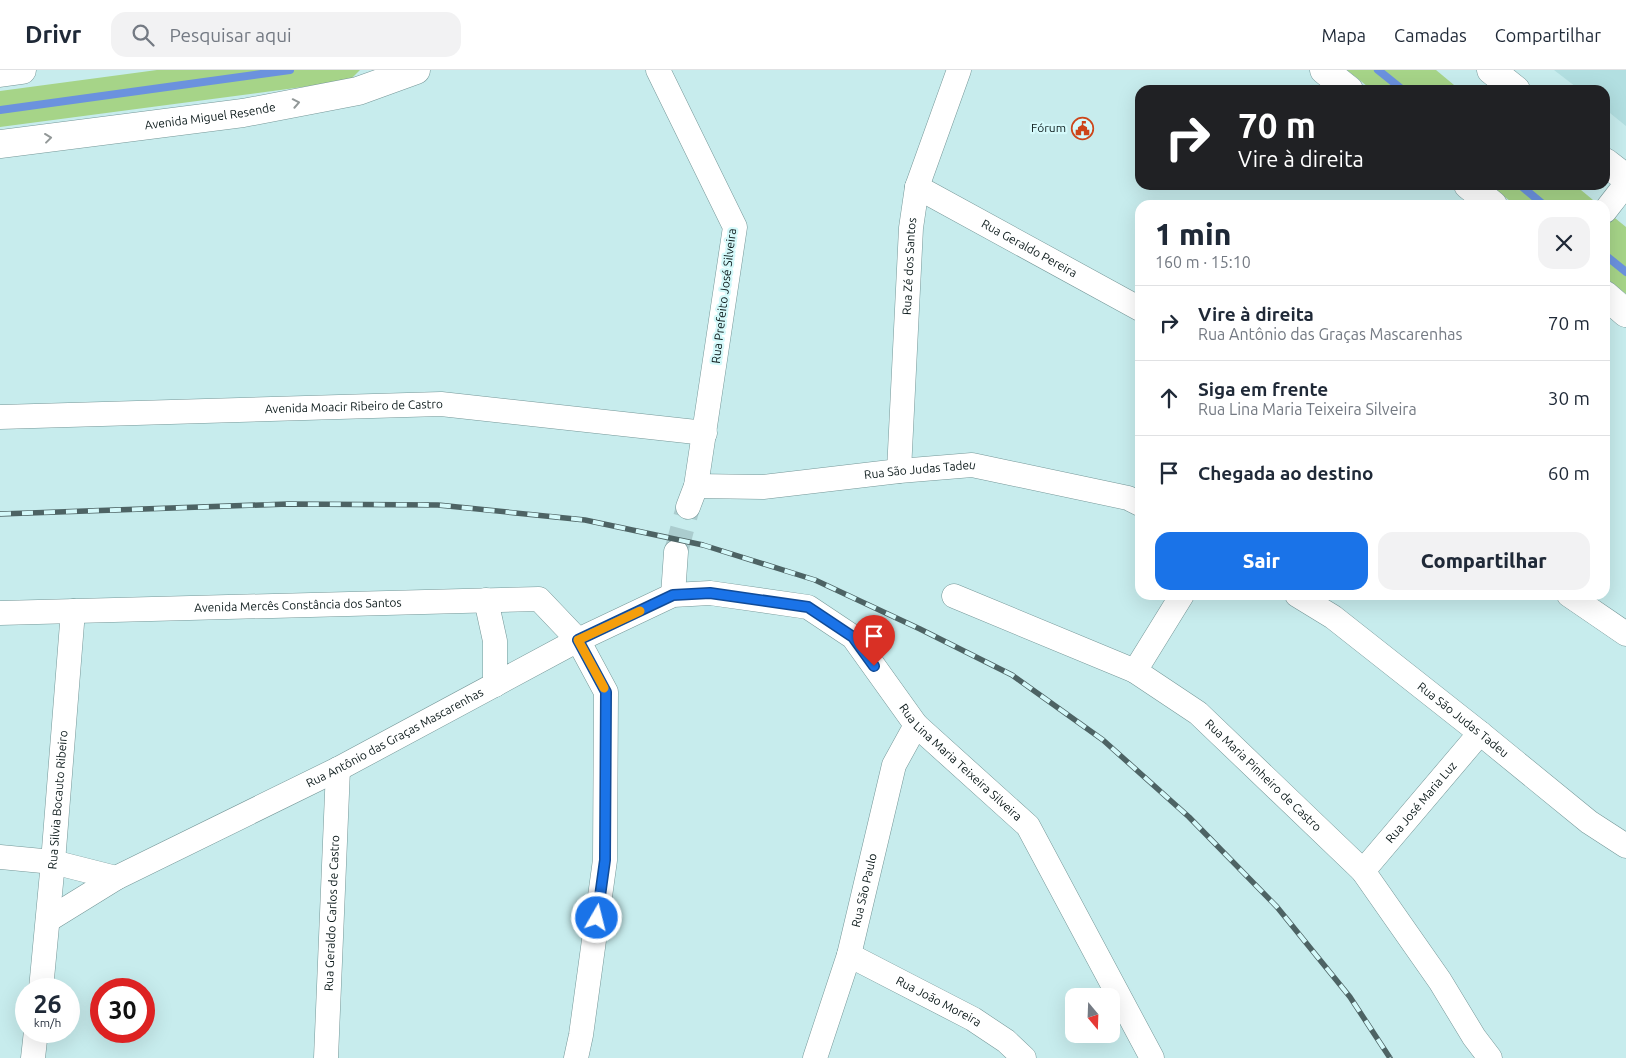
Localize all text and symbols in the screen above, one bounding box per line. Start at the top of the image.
search box [111,12,461,57]
text: Drivr [25,21,81,48]
icon: search [129,21,157,49]
text: Pesquisar aqui [169,24,292,46]
text: Mapa [1321,25,1366,45]
text: Camadas [1394,25,1467,45]
text: Compartilhar [1495,25,1601,45]
one-way arrow [291,99,300,109]
street label: Avenida Miguel Resende [144,100,277,131]
icon: right [1155,105,1220,170]
text: 70 m [1238,105,1316,145]
public building icon: Fórum [1070,116,1094,140]
place label: Fórum [1031,121,1066,134]
one-way arrow [45,133,53,144]
text: Vire à direita [1238,146,1364,171]
street label: Rua Zé dos Santos [900,217,918,315]
street label: Rua Geraldo Pereira [980,217,1080,279]
text: 1 min [1155,217,1231,251]
button: close [1538,217,1590,269]
street label: Rua Prefeito José Silveira [709,228,738,364]
text: 160 m · 15:10 [1155,253,1251,271]
text: Vire à direita [1198,303,1314,325]
icon: right [1155,309,1183,337]
text: 70 m [1548,312,1590,334]
text: Rua Antônio das Graças Mascarenhas [1198,325,1463,343]
text: Siga em frente [1198,378,1328,400]
icon: ahead [1155,384,1183,412]
text: 30 m [1548,387,1590,409]
street label: Avenida Moacir Ribeiro de Castro [265,397,443,415]
text: Rua Lina Maria Teixeira Silveira [1198,400,1417,418]
street label: Rua São Judas Tadeu [863,458,977,481]
icon: arrive [1155,459,1183,487]
text: Chegada ao destino [1198,462,1374,484]
text: 60 m [1548,462,1590,484]
button: Sair [1155,532,1368,590]
button: Compartilhar [1378,532,1590,590]
street label: Avenida Mercês Constância dos Santos [194,596,402,614]
pin [853,615,895,666]
icon: arrive [860,622,888,650]
street label: Rua São Judas Tadeu [1415,679,1511,760]
street label: Rua Antônio das Graças Mascarenhas [304,685,485,790]
street label: Rua Lina Maria Teixeira Silveira [897,701,1025,823]
street label: Rua Maria Pinheiro de Castro [1203,717,1324,834]
street label: Rua Silvia Bocauto Ribeiro [45,730,69,870]
street label: Rua José Maria Luz [1383,758,1459,845]
street label: Rua Geraldo Carlos de Castro [322,835,341,991]
street label: Rua São Paulo [849,852,879,929]
position arrow [570,891,622,943]
street label: Rua João Moreira [894,973,984,1029]
speed limit sign: 30 [90,978,155,1043]
north arrow [1065,988,1120,1042]
map controls [1065,988,1120,1043]
text: 26 [33,990,62,1018]
text: km/h [34,1016,61,1029]

